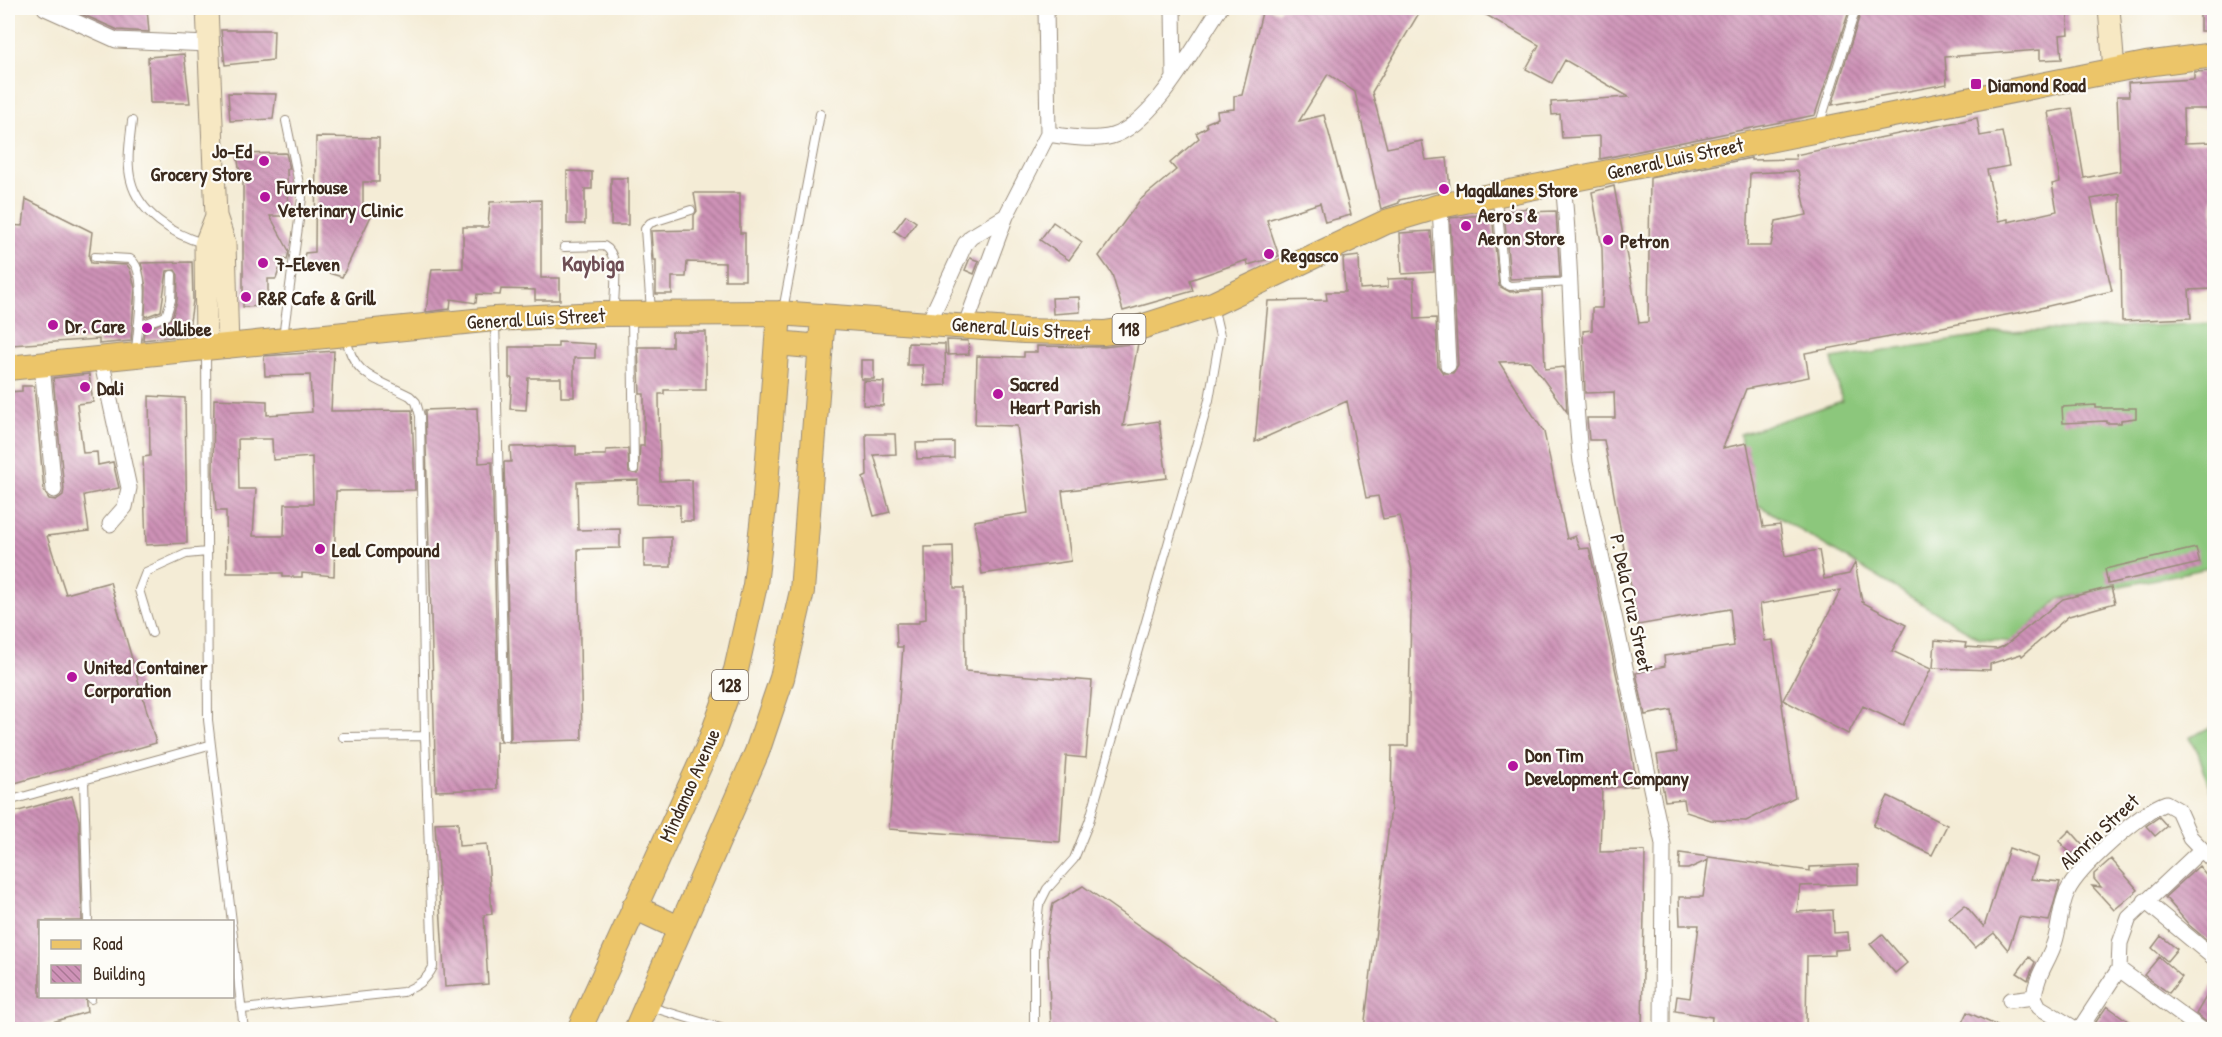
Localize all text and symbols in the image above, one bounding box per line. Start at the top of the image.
place label: Diamond Road [1988,71,2086,98]
marker: Diamond Road [1969,77,1983,91]
street label: General Luis Street [1604,130,1747,186]
place label: Jo-Ed Grocery Store [150,137,252,188]
marker: Jo-Ed Grocery Store [257,154,271,168]
place label: Furrhouse Veterinary Clinic [276,173,404,224]
place label: Magallanes Store [1456,176,1578,204]
marker: Magallanes Store [1437,182,1451,196]
marker: Furrhouse Veterinary Clinic [258,190,272,204]
place label: Aero's & Aeron Store [1478,201,1565,251]
marker: Aero's & Aeron Store [1459,219,1473,233]
place label: Petron [1620,227,1669,254]
marker: Petron [1601,233,1615,247]
place label: Regasco [1281,241,1338,269]
marker: Regasco [1262,247,1276,261]
district label: Kaybiga [562,248,624,279]
place label: 7-Eleven [274,250,340,277]
marker: 7-Eleven [256,256,270,270]
place label: R&R Cafe & Grill [258,284,377,311]
marker: R&R Cafe & Grill [239,290,253,304]
street label: General Luis Street [466,301,607,335]
street label: General Luis Street [951,310,1092,346]
place label: Dr. Care [65,312,126,339]
road number: 118 [1112,314,1146,344]
place label: Jollibee [159,315,212,342]
marker: Dr. Care [46,318,60,332]
marker: Jollibee [140,321,154,335]
place label: Sacred Heart Parish [1010,370,1101,420]
place label: Dali [97,374,124,401]
marker: Dali [78,380,92,394]
marker: Sacred Heart Parish [991,387,1005,401]
street label: P. Dela Cruz Street [1604,532,1660,675]
place label: Leal Compound [332,536,439,564]
marker: Leal Compound [313,542,327,556]
place label: United Container Corporation [84,653,208,704]
marker: United Container Corporation [65,670,79,684]
road number: 128 [712,670,748,700]
street label: Mindanao Avenue [652,724,726,846]
place label: Don Tim Development Company [1525,741,1689,792]
marker: Don Tim Development Company [1506,759,1520,773]
street label: Almria Street [2053,786,2146,875]
legend [39,920,234,998]
text: Road [93,931,123,956]
text: Building [93,961,145,986]

